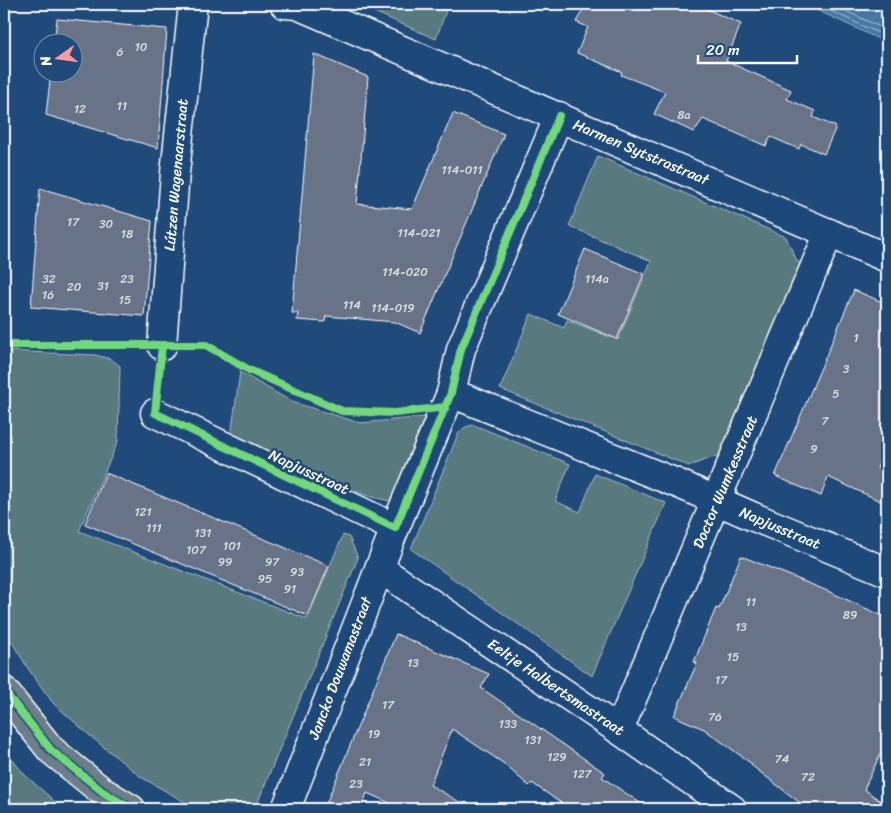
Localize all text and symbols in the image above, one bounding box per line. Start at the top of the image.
north arrow [32,32,82,82]
scale bar [698,32,797,64]
house number: 10 [135,36,148,58]
text: 20 m [706,37,740,63]
house number: 6 [117,41,124,63]
text: N [32,53,59,70]
house number: 11 [117,95,127,117]
street label: Lútzen Wagenaarstraat [156,97,196,252]
house number: 12 [74,98,86,120]
house number: 8a [677,104,691,126]
street label: Harmen Sytstrastraat [569,112,714,193]
house number: 114-011 [441,159,483,181]
house number: 17 [67,211,80,233]
house number: 30 [99,213,113,235]
house number: 114-021 [397,222,441,244]
house number: 18 [121,223,133,245]
house number: 114-020 [382,261,428,283]
house number: 32 [42,268,56,290]
house number: 23 [120,268,134,290]
house number: 114a [585,268,609,290]
house number: 31 [97,275,109,297]
house number: 20 [67,276,82,298]
house number: 16 [42,284,54,306]
house number: 15 [119,289,131,311]
house number: 114 [343,294,361,316]
house number: 114-019 [371,297,415,319]
house number: 1 [853,327,859,349]
house number: 3 [843,358,850,380]
house number: 5 [832,383,840,405]
house number: 7 [822,410,830,432]
street label: Doctor Wumkesstraat [685,411,765,553]
house number: 9 [810,438,818,460]
street label: Napjusstraat [264,442,354,502]
street label: Napjusstraat [735,499,825,557]
house number: 121 [134,501,152,523]
house number: 111 [146,517,162,539]
house number: 131 [195,522,211,544]
house number: 101 [223,535,241,557]
house number: 107 [186,539,207,561]
house number: 99 [218,551,232,573]
house number: 97 [265,551,280,573]
house number: 93 [290,561,304,583]
house number: 95 [258,568,272,590]
house number: 91 [284,578,296,600]
house number: 11 [746,591,756,613]
street label: Jancko Douwamastraat [300,592,380,744]
house number: 89 [843,604,857,626]
house number: 13 [735,616,747,638]
street label: Eeltje Halbertsmastraat [482,631,630,743]
house number: 15 [727,646,739,668]
house number: 13 [407,652,419,674]
house number: 17 [715,669,728,691]
house number: 17 [382,694,395,716]
house number: 76 [708,706,722,728]
house number: 133 [499,713,518,735]
house number: 19 [368,723,380,745]
house number: 131 [525,729,541,751]
house number: 129 [547,746,567,768]
house number: 74 [775,748,790,770]
house number: 21 [359,751,371,773]
house number: 127 [573,763,593,785]
house number: 72 [801,766,815,788]
house number: 23 [349,773,363,795]

